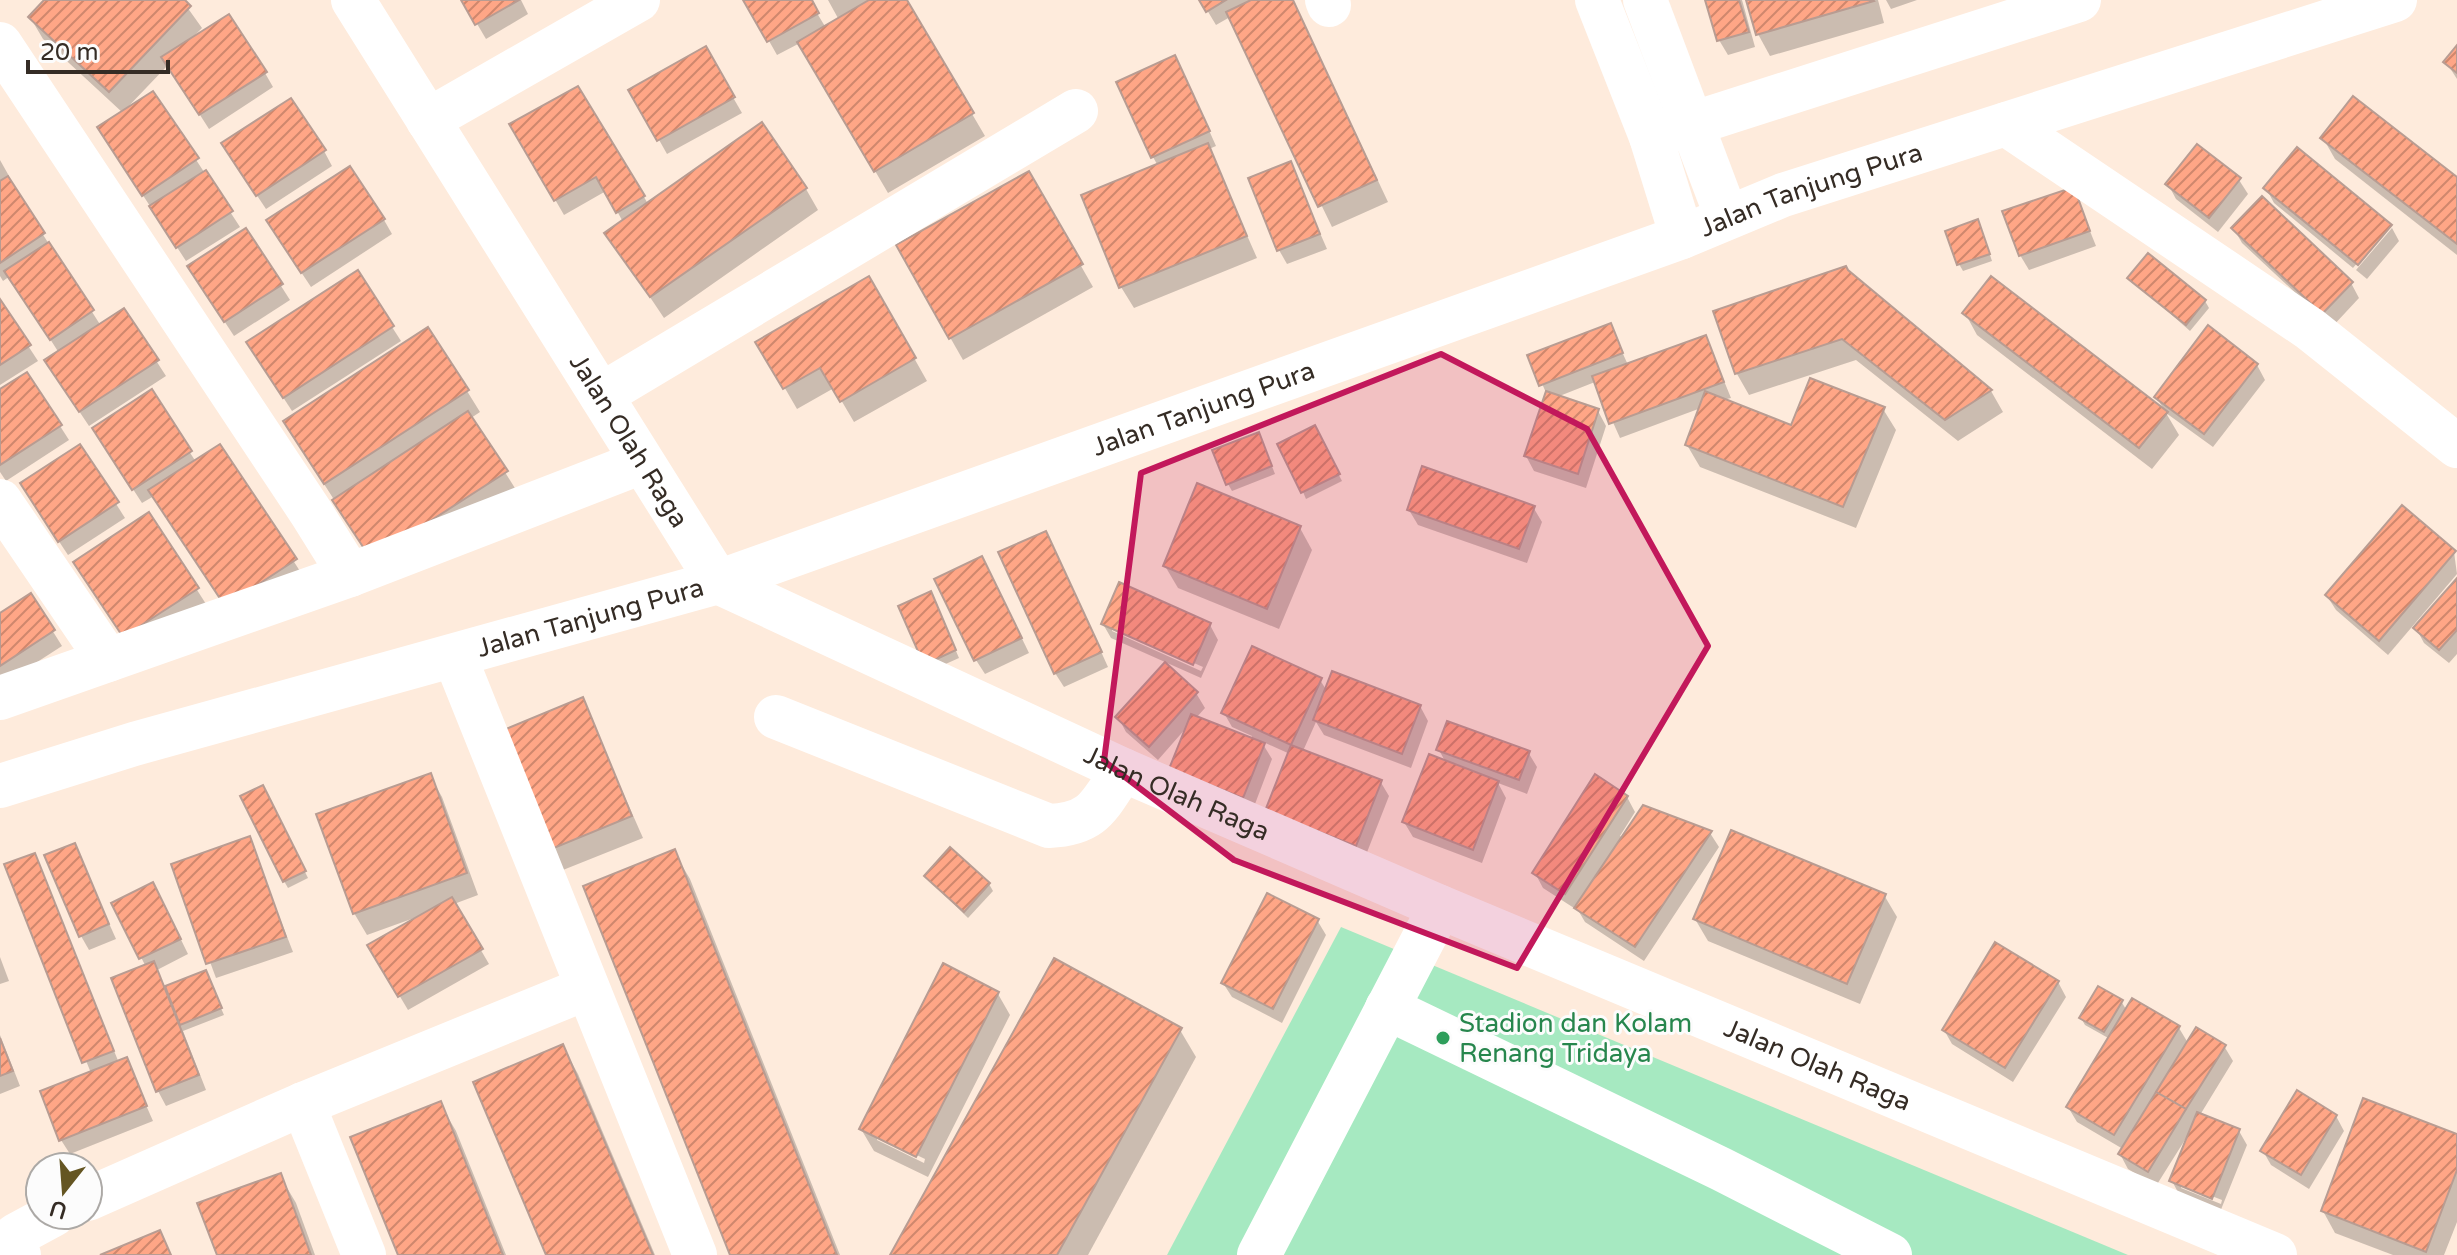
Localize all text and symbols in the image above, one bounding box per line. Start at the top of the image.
scale bar [28,24,168,74]
text: 20 m [40,38,98,67]
street label: Jalan Tanjung Pura [1695,136,1926,243]
street label: Jalan Olah Raga [563,348,695,533]
street label: Jalan Tanjung Pura [1088,354,1319,462]
street label: Jalan Tanjung Pura [473,571,707,664]
street label: Jalan Olah Raga [1079,739,1274,847]
place label: Stadion dan Kolam Renang Tridaya [1459,1008,1692,1069]
street label: Jalan Olah Raga [1720,1012,1916,1117]
marker: Stadion dan Kolam Renang Tridaya [1434,1029,1452,1047]
north arrow [24,1151,104,1231]
text: U [47,1194,70,1224]

